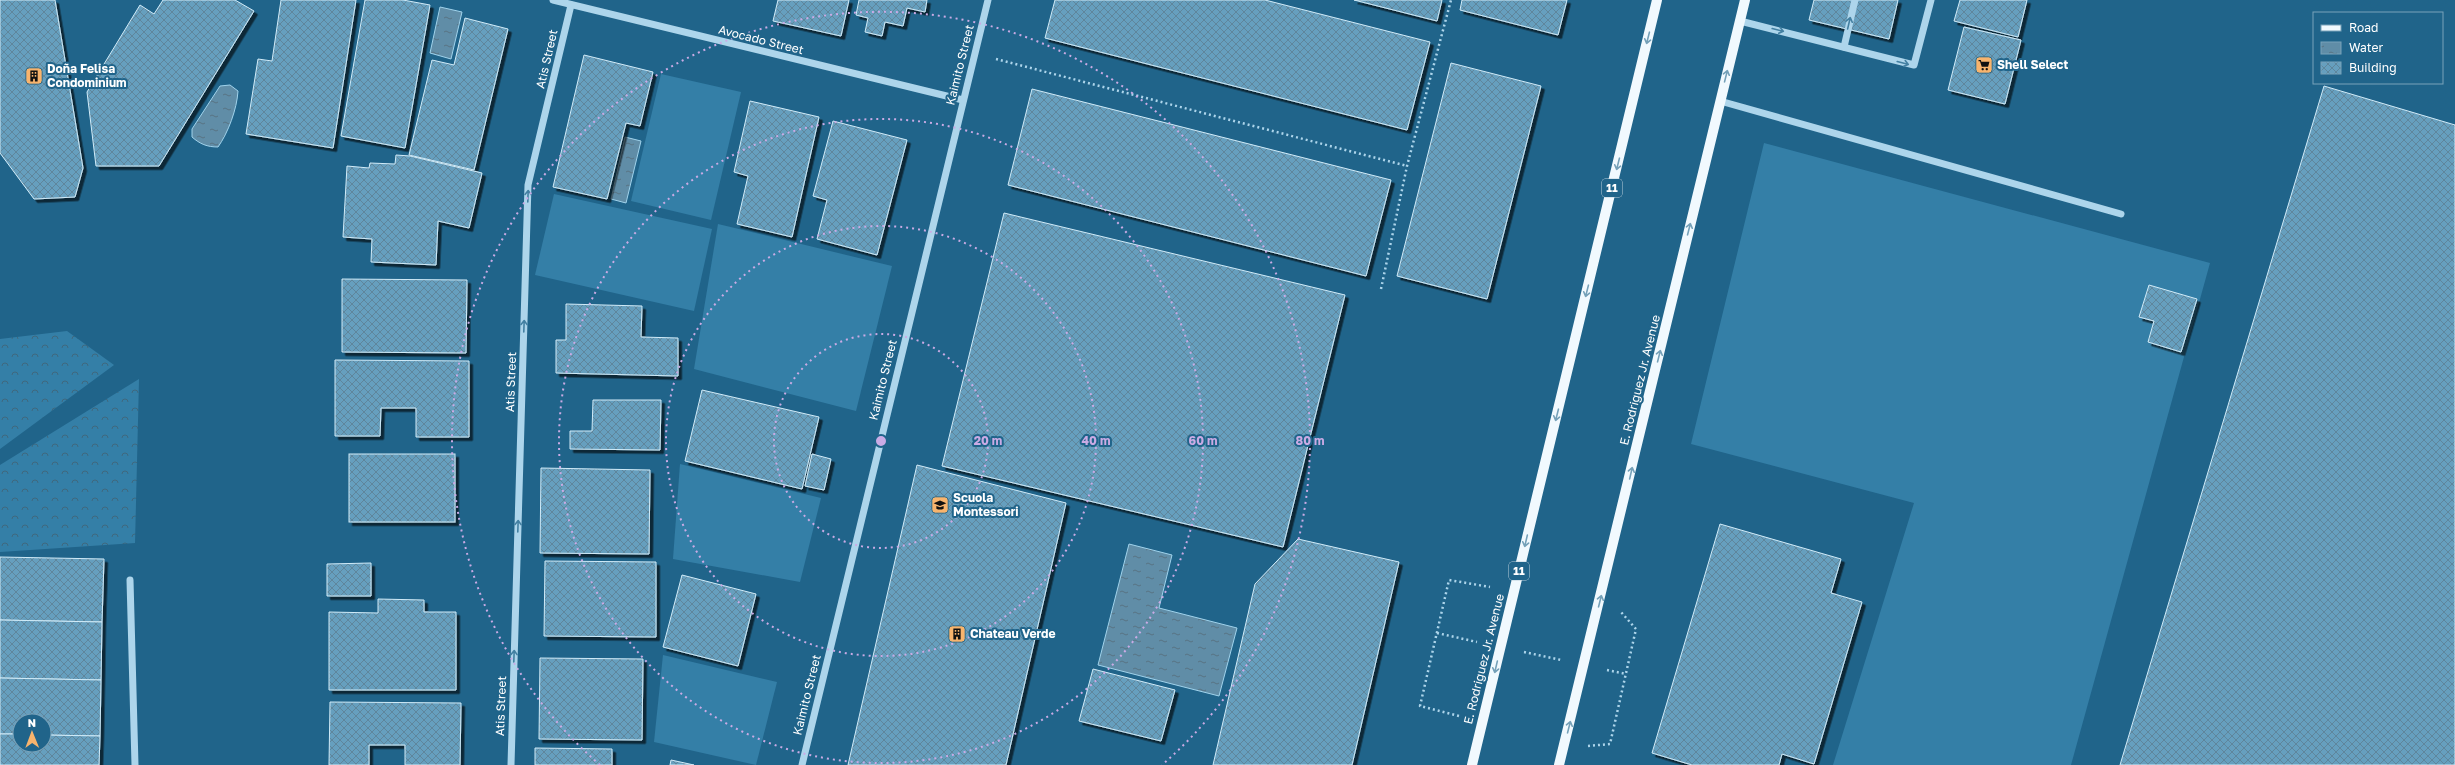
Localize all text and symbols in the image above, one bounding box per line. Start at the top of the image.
legend [2313,12,2443,84]
one-way arrow [1846,17,1854,30]
text: Road [2349,20,2378,35]
street label: Avocado Street [717,22,806,57]
street label: Kaimito Street [942,23,977,107]
one-way arrow [1771,27,1784,35]
street label: Atis Street [532,28,561,90]
one-way arrow [1644,31,1651,44]
text: Water [2349,40,2383,55]
supermarket icon: Shell Select [1974,55,1994,75]
place label: Shell Select [1997,57,2068,72]
one-way arrow [1897,59,1910,67]
text: Building [2349,60,2397,75]
place label: Doña Felisa Condominium [47,61,127,90]
building icon: Doña Felisa Condominium [24,66,44,86]
one-way arrow [1723,70,1731,83]
one-way arrow [1613,158,1621,171]
road number: 11 [1602,179,1622,197]
one-way arrow [524,190,532,203]
one-way arrow [1686,223,1694,236]
one-way arrow [1583,284,1591,297]
street label: E. Rodriguez Jr. Avenue [1616,313,1663,447]
one-way arrow [520,320,528,333]
street label: Kaimito Street [865,338,900,422]
one-way arrow [1655,350,1663,363]
street label: Atis Street [502,351,519,412]
one-way arrow [1553,408,1560,421]
text: 20 m [974,433,1002,448]
text: 40 m [1082,433,1110,448]
text: 60 m [1189,433,1217,448]
text: 80 m [1296,433,1324,448]
centre of rings [874,434,888,448]
one-way arrow [1627,467,1635,480]
place label: Scuola Montessori [953,490,1019,519]
school or university icon: Scuola Montessori [930,495,950,515]
one-way arrow [514,520,522,533]
one-way arrow [1522,534,1529,547]
road number: 11 [1509,562,1529,580]
street label: E. Rodriguez Jr. Avenue [1460,592,1507,726]
one-way arrow [1597,595,1605,608]
building icon: Chateau Verde [947,624,967,644]
place label: Chateau Verde [970,626,1056,641]
one-way arrow [510,650,518,663]
street label: Kaimito Street [789,653,824,737]
one-way arrow [1492,661,1499,674]
street label: Atis Street [492,675,509,736]
north arrow [12,713,52,753]
text: N [28,716,36,729]
one-way arrow [1565,721,1573,734]

